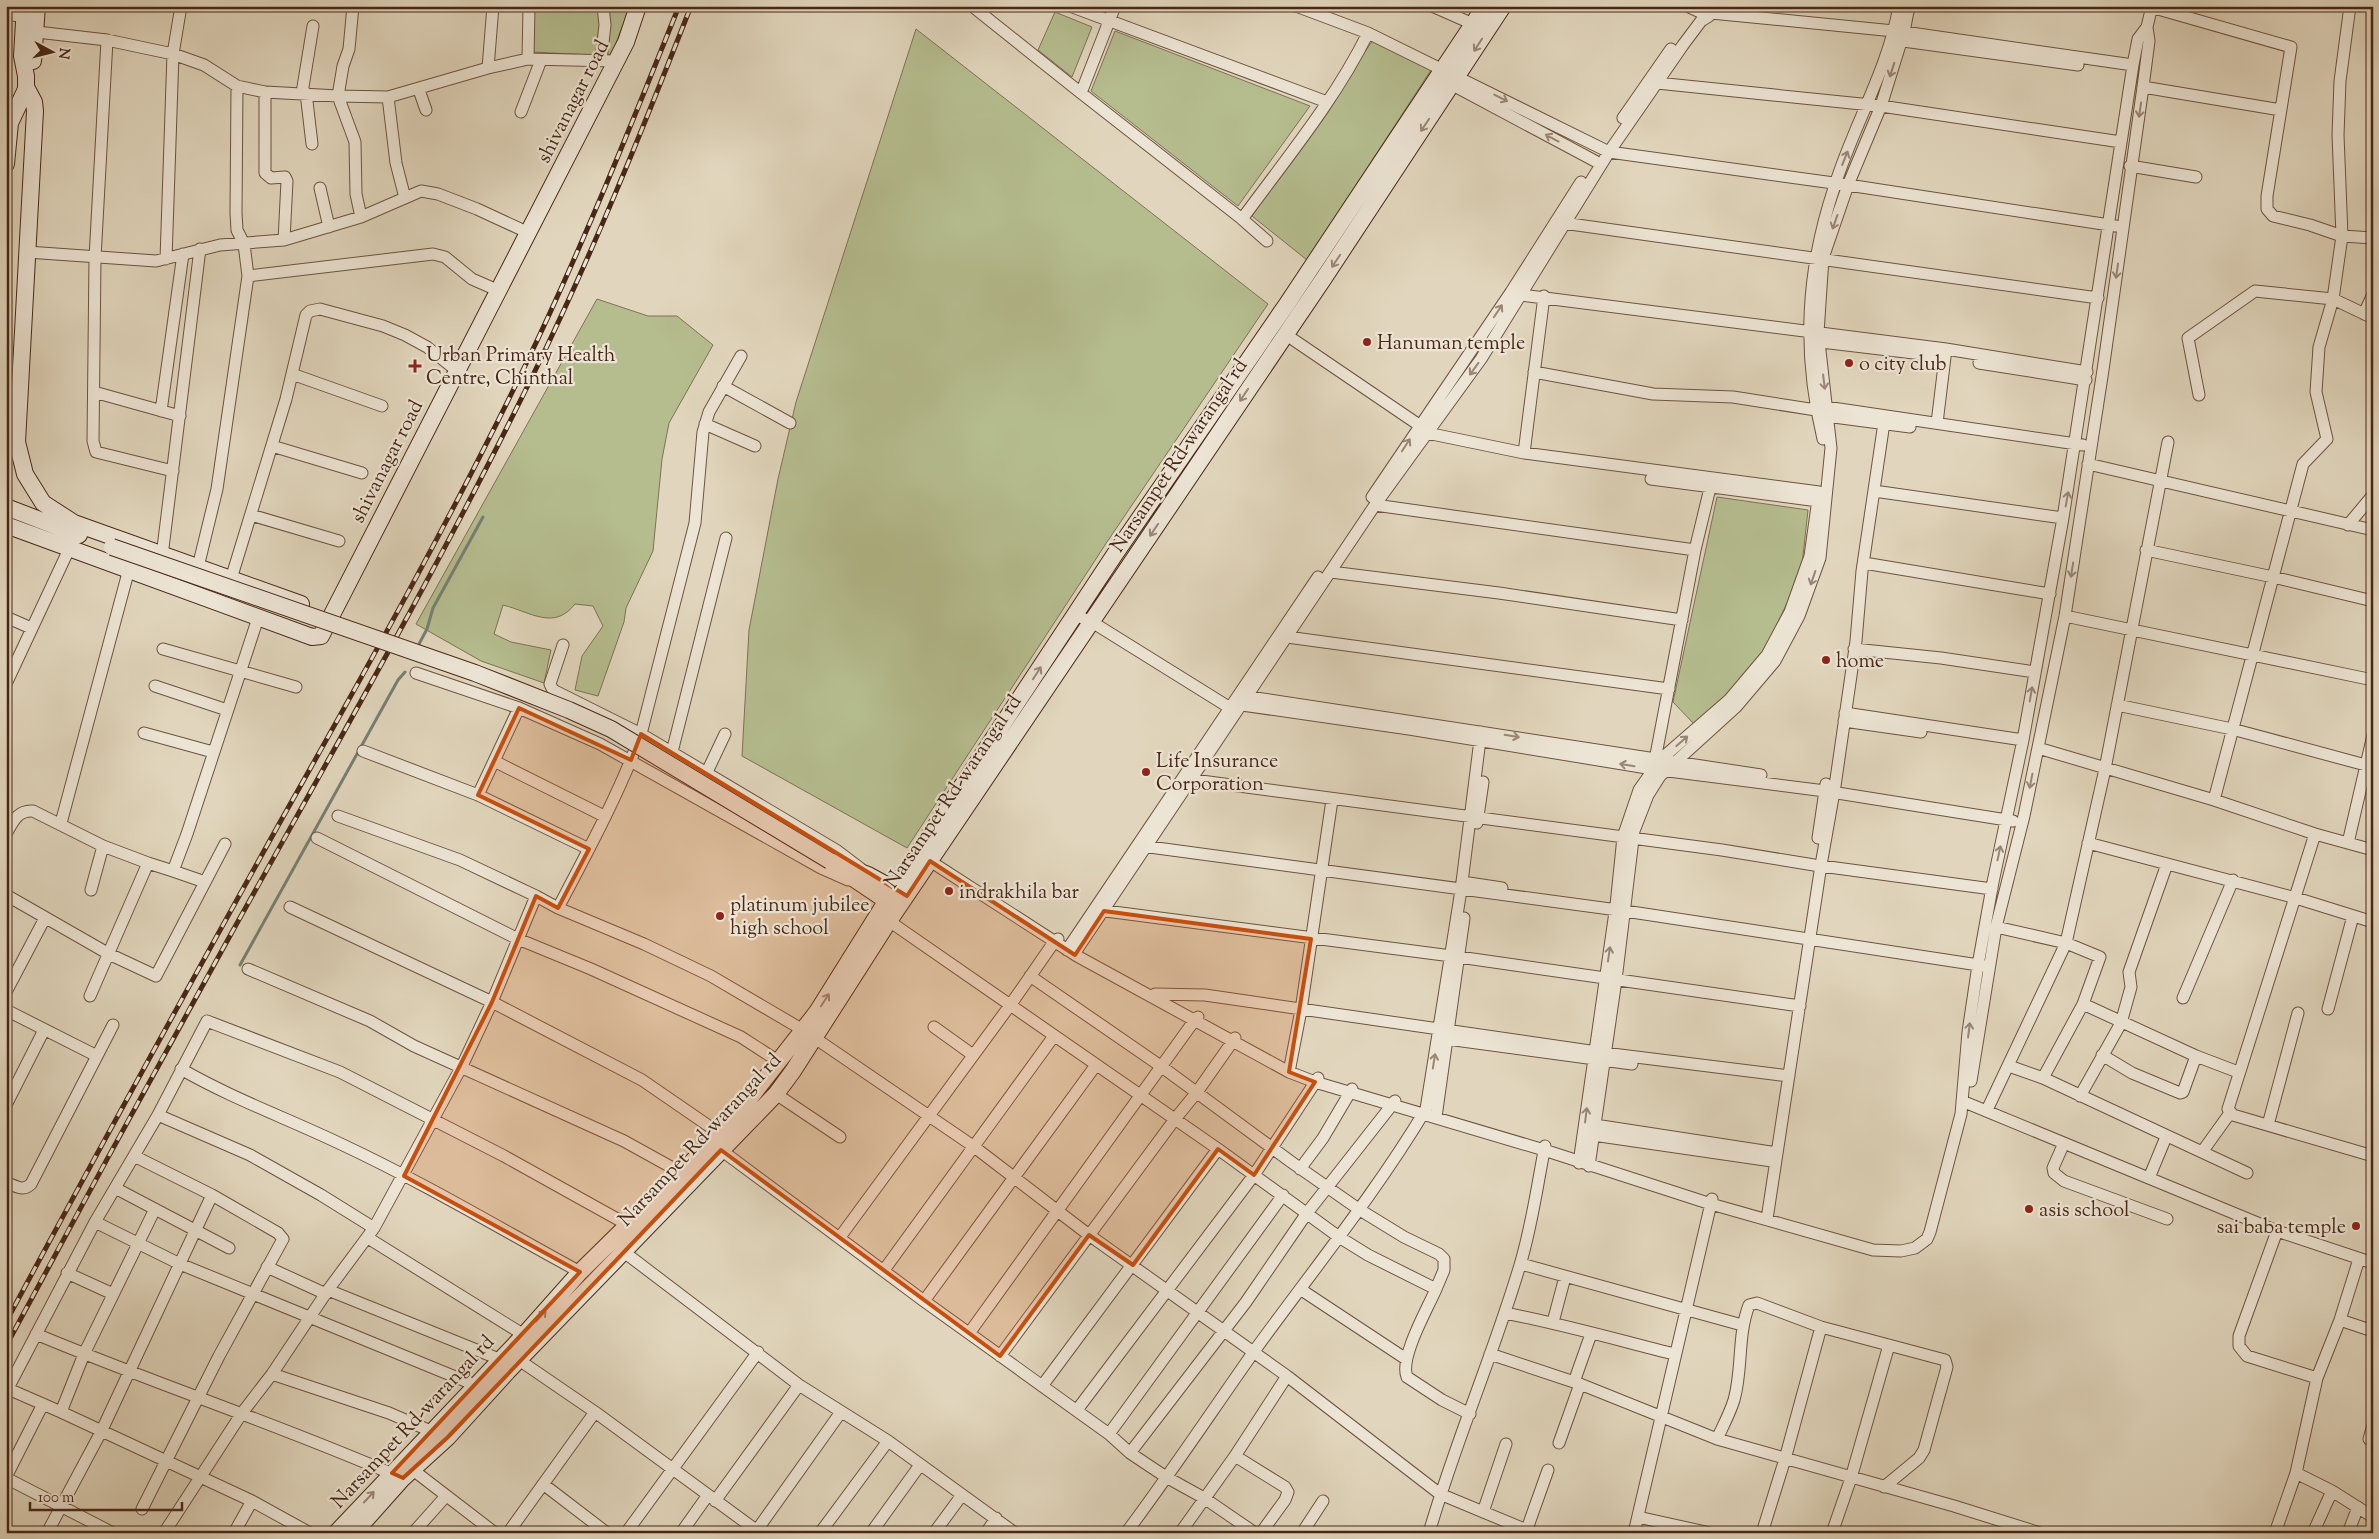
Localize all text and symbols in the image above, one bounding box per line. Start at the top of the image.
north arrow [28,28,78,78]
street label: shivanagar road [531,36,618,169]
one-way arrow [1473,38,1483,52]
text: N [52,47,74,60]
one-way arrow [1887,62,1897,78]
one-way arrow [1494,93,1509,103]
one-way arrow [2134,102,2144,118]
one-way arrow [1420,118,1431,132]
one-way arrow [1545,133,1560,142]
one-way arrow [1842,151,1851,166]
one-way arrow [1830,214,1839,230]
one-way arrow [1331,253,1341,267]
one-way arrow [2111,263,2121,279]
one-way arrow [1493,304,1503,318]
place label: Hanuman temple [1377,330,1525,359]
marker: Hanuman temple [1361,336,1373,348]
place label: Urban Primary Health Centre, Chinthal [426,342,616,394]
place label: o city club [1859,351,1947,380]
street label: Narsampet Rd-warangal rd [1104,354,1256,559]
marker: o city club [1843,357,1855,369]
marker: Urban Primary Health Centre, Chinthal [408,359,422,373]
one-way arrow [1468,362,1479,375]
one-way arrow [1819,374,1829,390]
one-way arrow [1239,387,1249,401]
street label: shivanagar road [345,396,432,529]
one-way arrow [1401,438,1411,452]
one-way arrow [2062,492,2072,508]
one-way arrow [1149,523,1159,537]
one-way arrow [2067,562,2077,578]
one-way arrow [1808,569,1817,585]
place label: home [1836,648,1884,677]
marker: home [1820,654,1832,666]
one-way arrow [1031,666,1042,680]
one-way arrow [2027,686,2037,702]
street label: Narsampet Rd-warangal rd [878,690,1030,895]
one-way arrow [1504,732,1520,742]
one-way arrow [1675,736,1688,747]
place label: Life Insurance Corporation [1156,748,1278,800]
one-way arrow [1620,760,1636,770]
marker: Life Insurance Corporation [1140,766,1152,778]
one-way arrow [2026,773,2035,789]
one-way arrow [1995,845,2004,861]
place label: indrakhila bar [959,879,1079,908]
marker: indrakhila bar [943,885,955,897]
place label: platinum jubilee high school [730,892,870,944]
marker: platinum jubilee high school [714,910,726,922]
one-way arrow [1604,946,1614,962]
one-way arrow [820,994,830,1008]
one-way arrow [1964,1022,1974,1038]
street label: Narsampet Rd-warangal rd [612,1047,789,1234]
one-way arrow [1429,1053,1439,1069]
one-way arrow [1581,1107,1591,1123]
place label: asis school [2039,1197,2130,1226]
marker: asis school [2023,1203,2035,1215]
place label: sai baba temple [2216,1214,2346,1243]
marker: sai baba temple [2350,1220,2362,1232]
one-way arrow [535,1309,547,1322]
street label: Narsampet Rd-warangal rd [325,1329,502,1516]
scale bar [30,1479,182,1511]
text: 100 m [38,1488,75,1509]
one-way arrow [363,1491,375,1504]

